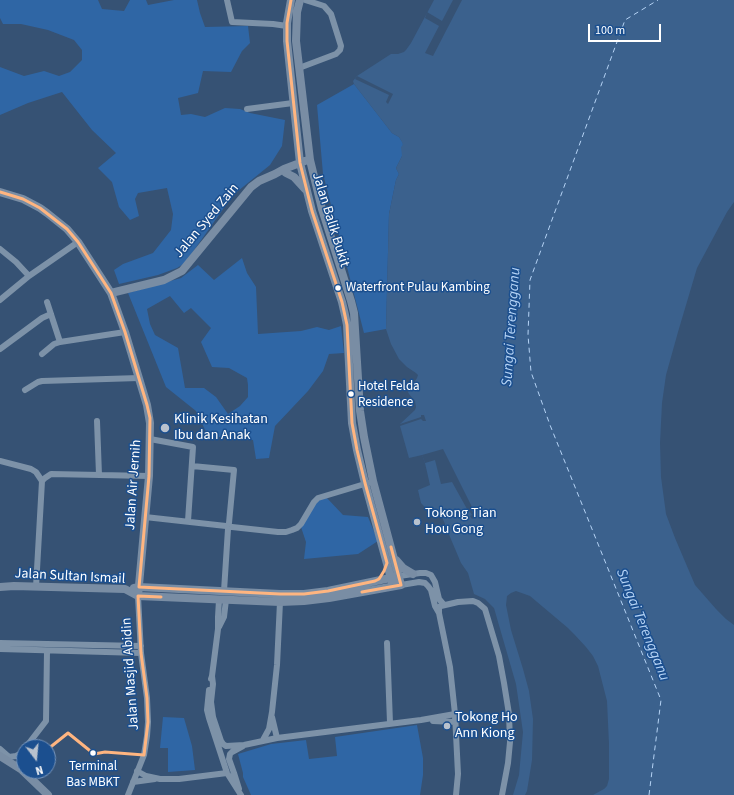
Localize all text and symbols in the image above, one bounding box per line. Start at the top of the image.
scale bar [590,16,663,42]
text: 100 m [595,22,625,39]
street label: Jalan Balik Bukit [308,171,352,269]
street label: Jalan Syed Zain [171,180,243,262]
water label: Sungai Terengganu [499,267,525,387]
place label: Waterfront Pulau Kambing [346,280,490,296]
marker: Waterfront Pulau Kambing [333,283,343,293]
place label: Hotel Felda Residence [358,379,420,410]
marker: Hotel Felda Residence [346,389,356,399]
place label: Klinik Kesihatan Ibu dan Anak [174,412,268,444]
marker: Klinik Kesihatan Ibu dan Anak [159,422,171,434]
street label: Jalan Air Jernih [122,439,146,531]
place label: Tokong Tian Hou Gong [425,506,497,538]
marker: Tokong Tian Hou Gong [412,517,422,527]
street label: Jalan Sultan Ismail [14,566,126,588]
water label: Sungai Terengganu [611,566,673,684]
street label: Jalan Masjid Abidin [119,617,143,731]
place label: Tokong Ho Ann Kiong [455,710,518,742]
marker: Tokong Ho Ann Kiong [442,721,452,731]
north arrow [16,739,56,779]
marker: Terminal Bas MBKT [88,748,98,758]
place label: Terminal Bas MBKT [66,759,120,790]
text: N [34,762,45,778]

